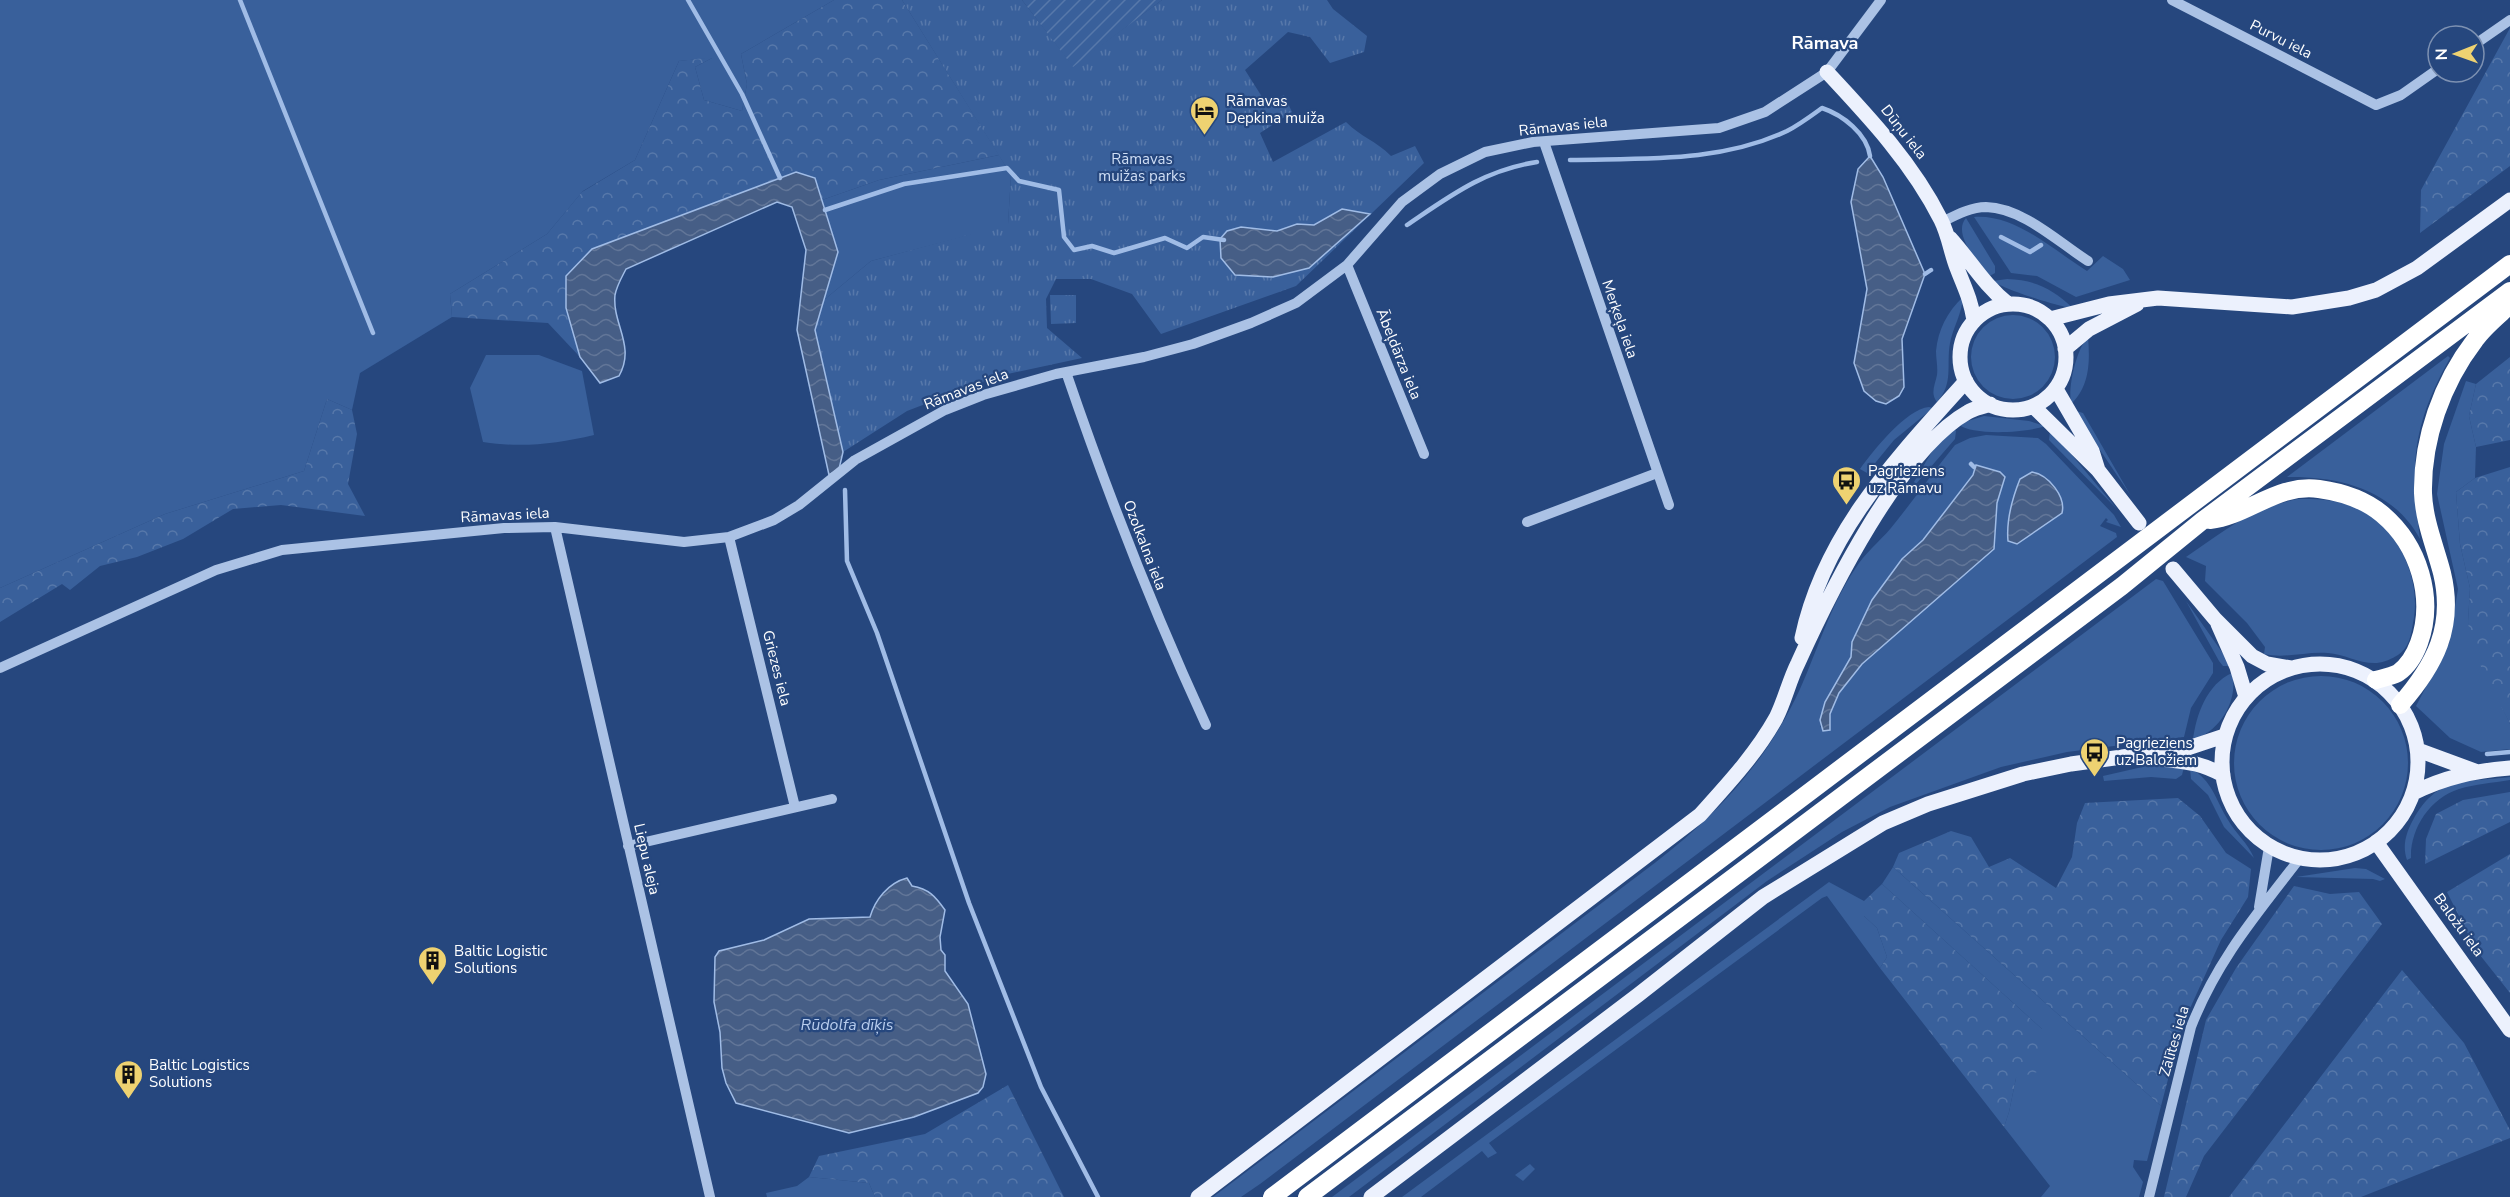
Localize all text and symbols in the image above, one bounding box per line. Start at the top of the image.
street label: Purvu iela [2246,15,2316,63]
north arrow [2426,24,2486,84]
district label: Rāmava [1792,31,1858,55]
text: N [2431,48,2453,60]
place label: Rāmavas Depkina muiža [1226,91,1325,128]
hotel icon: Rāmavas Depkina muiža [1189,94,1221,136]
street label: Dūņu iela [1876,101,1932,163]
street label: Rāmavas iela [1518,111,1608,141]
park label: Rāmavas muižas parks [1098,149,1186,186]
street label: Merķeļa iela [1597,277,1643,361]
street label: Ābeļdārza iela [1372,305,1426,403]
street label: Rāmavas iela [921,364,1011,414]
place label: Pagrieziens uz Rāmavu [1868,461,1945,498]
bus stop icon: Pagrieziens uz Rāmavu [1831,464,1863,506]
street label: Ozolkalna iela [1119,497,1171,593]
street label: Rāmavas iela [460,503,550,527]
street label: Griezes iela [758,628,796,708]
place label: Pagrieziens uz Baložiem [2116,733,2197,770]
bus stop icon: Pagrieziens uz Baložiem [2079,736,2111,778]
street label: Liepu aleja [629,821,665,897]
street label: Baložu iela [2429,889,2489,961]
place label: Baltic Logistic Solutions [454,941,547,978]
building icon: Baltic Logistic Solutions [417,944,449,986]
street label: Zālītes iela [2154,1003,2194,1079]
water label: Rūdolfa dīķis [801,1014,894,1036]
place label: Baltic Logistics Solutions [149,1055,250,1092]
building icon: Baltic Logistics Solutions [112,1058,144,1100]

